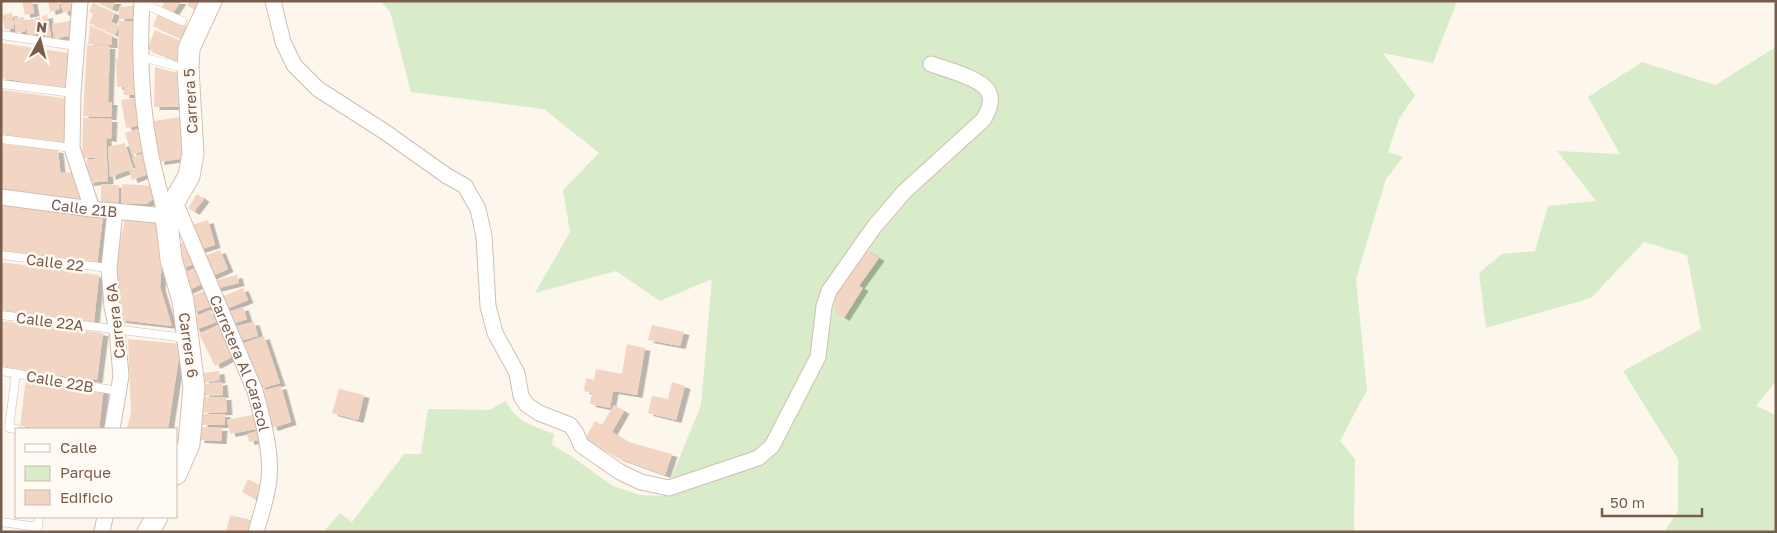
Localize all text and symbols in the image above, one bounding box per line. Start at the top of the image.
north arrow [15,15,65,65]
text: N [35,18,48,36]
street label: Carrera 5 [179,68,201,134]
street label: Calle 21B [50,195,118,220]
street label: Calle 22 [25,250,85,274]
street label: Carrera 6A [101,282,129,360]
street label: Carretera Al Caracol [206,292,274,433]
street label: Calle 22A [15,308,85,334]
street label: Carrera 6 [175,311,203,379]
street label: Calle 22B [25,366,95,396]
legend [15,428,178,518]
text: Calle [60,438,97,456]
text: Parque [60,463,111,481]
scale bar [1602,486,1702,518]
text: Edificio [60,488,113,506]
text: 50 m [1610,493,1645,511]

